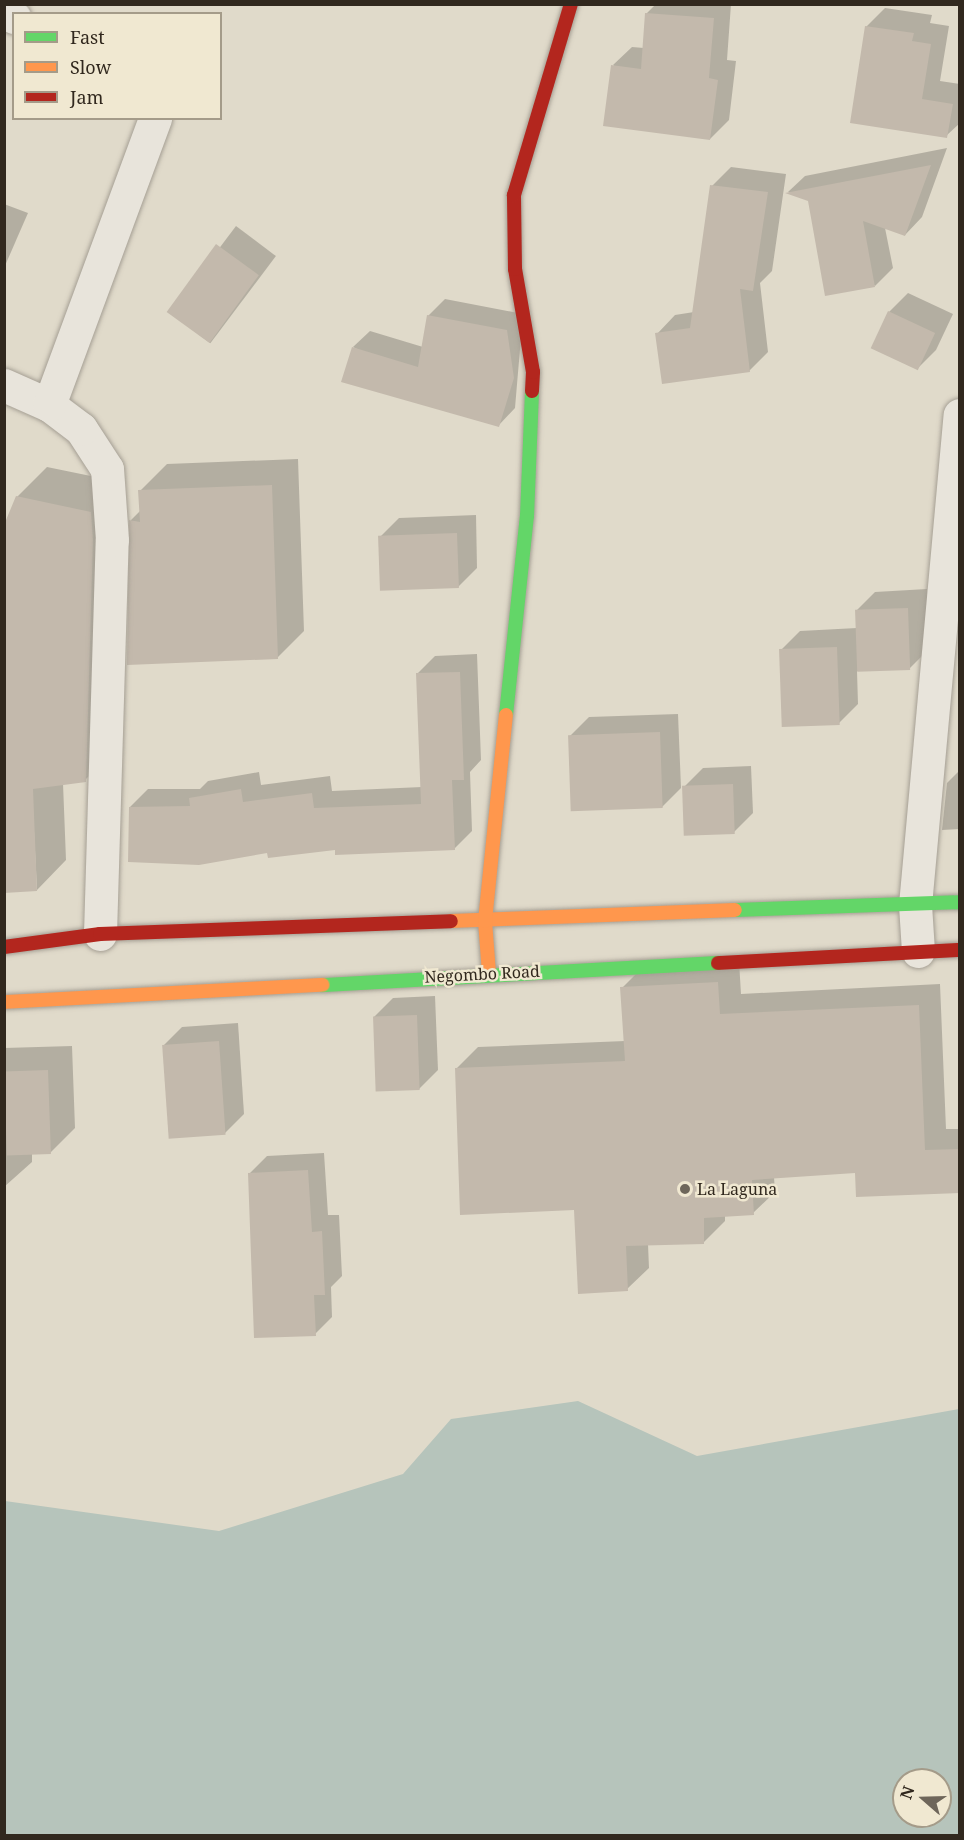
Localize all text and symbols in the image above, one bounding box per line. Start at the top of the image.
legend [12,12,222,120]
text: Fast [70,25,105,49]
text: Slow [70,55,111,79]
text: Jam [70,85,104,109]
street label: Negombo Road [424,961,540,987]
place label: La Laguna [697,1179,777,1199]
marker: La Laguna [678,1182,692,1196]
north arrow [892,1768,952,1828]
text: N [894,1783,919,1802]

